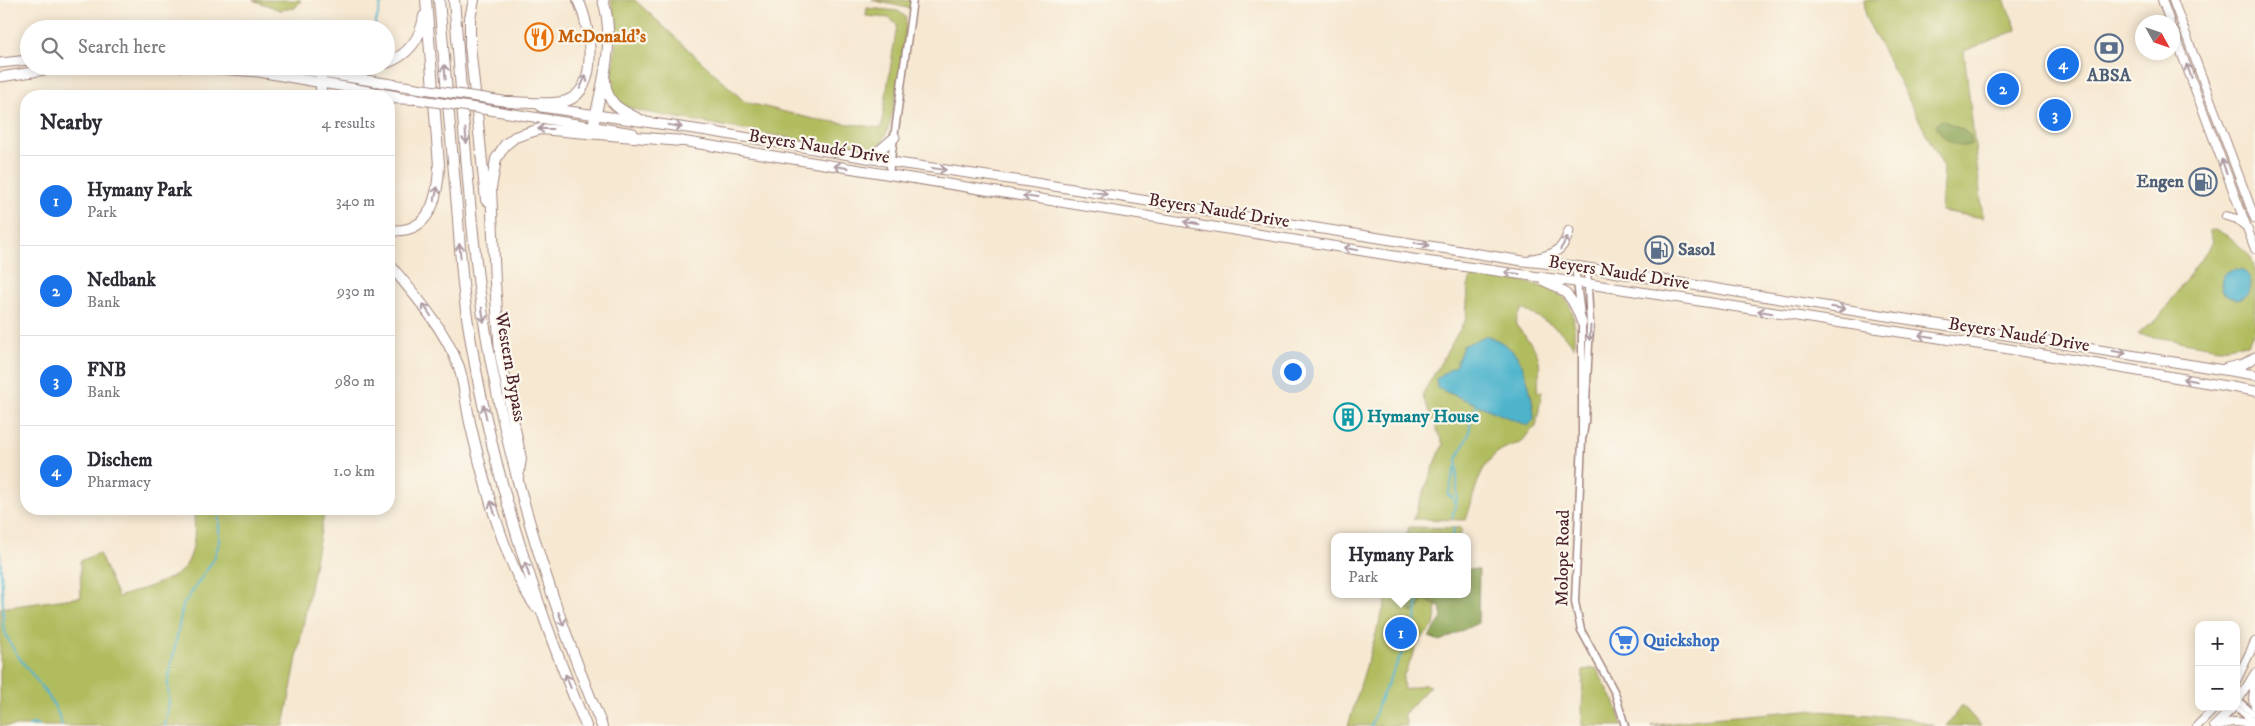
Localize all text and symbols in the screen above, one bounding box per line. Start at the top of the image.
north arrow [2135,15,2180,60]
search box [20,20,395,75]
restaurant icon: McDonald's [524,22,554,52]
place label: McDonald's [558,26,646,48]
bank icon: ABSA [2094,33,2124,63]
icon: search [38,34,66,62]
text: Search here [78,36,166,59]
pin: 4 [2047,45,2079,83]
one-way arrow [441,64,450,80]
one-way arrow [2184,64,2193,79]
place label: ABSA [2086,65,2131,87]
pin: 2 [1987,70,2019,108]
one-way arrow [579,75,588,90]
pin: 3 [2039,96,2071,134]
text: Nearby [40,110,102,136]
text: 4 results [322,113,375,133]
one-way arrow [667,121,683,131]
one-way arrow [538,124,554,134]
street label: Beyers Naudé Drive [747,125,891,169]
one-way arrow [461,127,470,143]
one-way arrow [2219,158,2228,174]
one-way arrow [834,161,850,171]
one-way arrow [931,164,947,174]
fuel station icon: Engen [2188,167,2218,197]
place label: Engen [2136,171,2185,193]
text: Hymany Park [87,179,192,202]
one-way arrow [432,187,441,203]
one-way arrow [1092,189,1108,199]
street label: Beyers Naudé Drive [1147,189,1291,233]
text: 1 [53,191,59,211]
text: 340 m [336,191,375,211]
one-way arrow [1023,191,1039,201]
text: Park [87,202,117,222]
one-way arrow [1183,217,1199,227]
one-way arrow [1559,235,1569,250]
fuel station icon: Sasol [1644,235,1674,265]
place label: Sasol [1678,239,1716,261]
one-way arrow [1414,240,1430,250]
one-way arrow [1343,243,1359,253]
one-way arrow [456,244,465,260]
street label: Beyers Naudé Drive [1547,251,1691,295]
one-way arrow [1504,268,1520,278]
text: Nedbank [87,269,156,292]
text: 2 [52,281,60,301]
text: 930 m [337,281,375,301]
text: Bank [87,292,120,312]
one-way arrow [422,303,432,317]
one-way arrow [1829,303,1845,313]
one-way arrow [479,306,489,322]
one-way arrow [1757,306,1773,316]
street label: Western Bypass [489,309,530,424]
street label: Beyers Naudé Drive [1947,313,2091,357]
one-way arrow [1585,324,1594,340]
one-way arrow [1918,331,1934,341]
one-way arrow [2111,348,2127,358]
text: FNB [87,359,126,382]
your location [1280,359,1306,385]
text: 3 [53,371,59,391]
text: 980 m [335,371,375,391]
one-way arrow [2182,375,2198,385]
text: Bank [87,382,120,402]
building icon: Hymany House [1333,402,1363,432]
one-way arrow [480,404,489,420]
place label: Hymany House [1367,406,1479,428]
text: Dischem [87,449,153,472]
text: 4 [51,461,61,481]
text: 1.0 km [333,461,375,481]
text: Pharmacy [87,472,151,492]
one-way arrow [487,500,497,516]
street label: Molope Road [1551,510,1575,606]
popup [1331,533,1471,598]
text: Hymany Park [1348,544,1454,567]
one-way arrow [522,561,532,577]
text: Park [1348,567,1378,587]
one-way arrow [557,611,566,626]
pin: 1 [1385,614,1417,652]
map controls [2195,621,2240,711]
button: + [2195,621,2240,666]
supermarket icon: Quickshop [1609,626,1639,656]
place label: Quickshop [1643,630,1720,652]
button: − [2195,666,2240,711]
one-way arrow [563,674,572,689]

